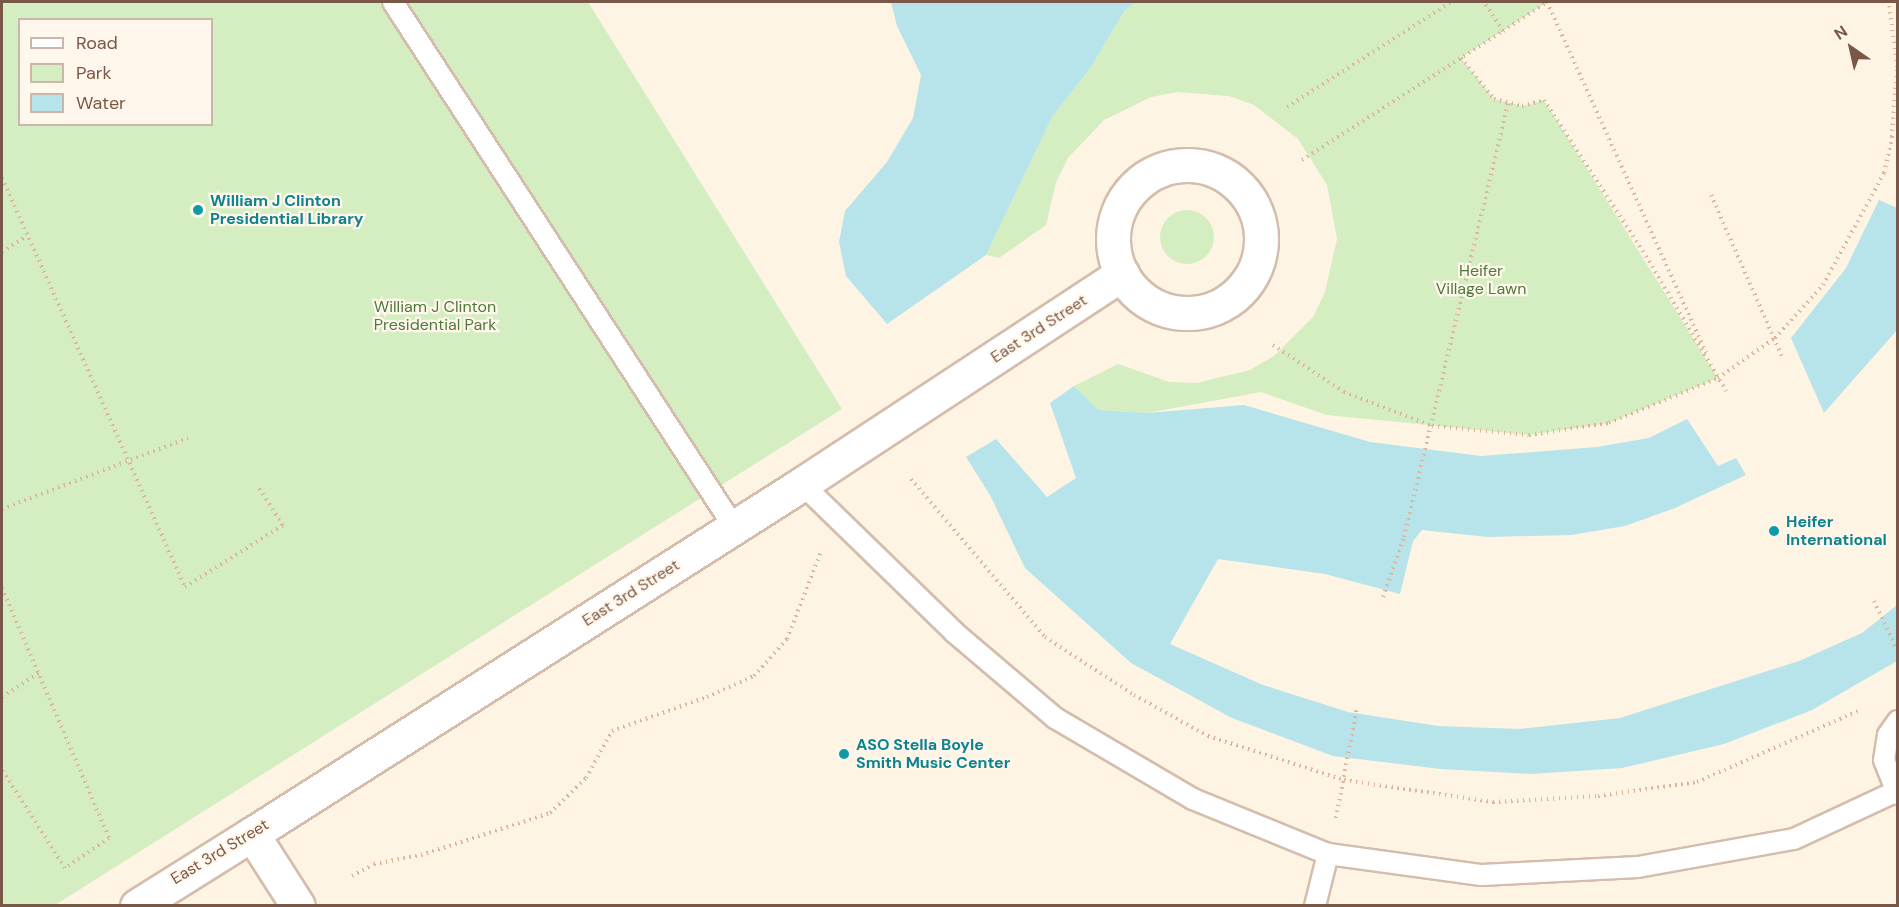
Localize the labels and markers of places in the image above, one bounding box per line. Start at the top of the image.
place label: William J Clinton Presidential Library [210,191,363,229]
marker: William J Clinton Presidential Library [191,203,205,217]
place label: Heifer International [1786,512,1887,550]
marker: Heifer International [1767,524,1781,538]
place label: ASO Stella Boyle Smith Music Center [856,735,1010,773]
marker: ASO Stella Boyle Smith Music Center [837,747,851,761]

